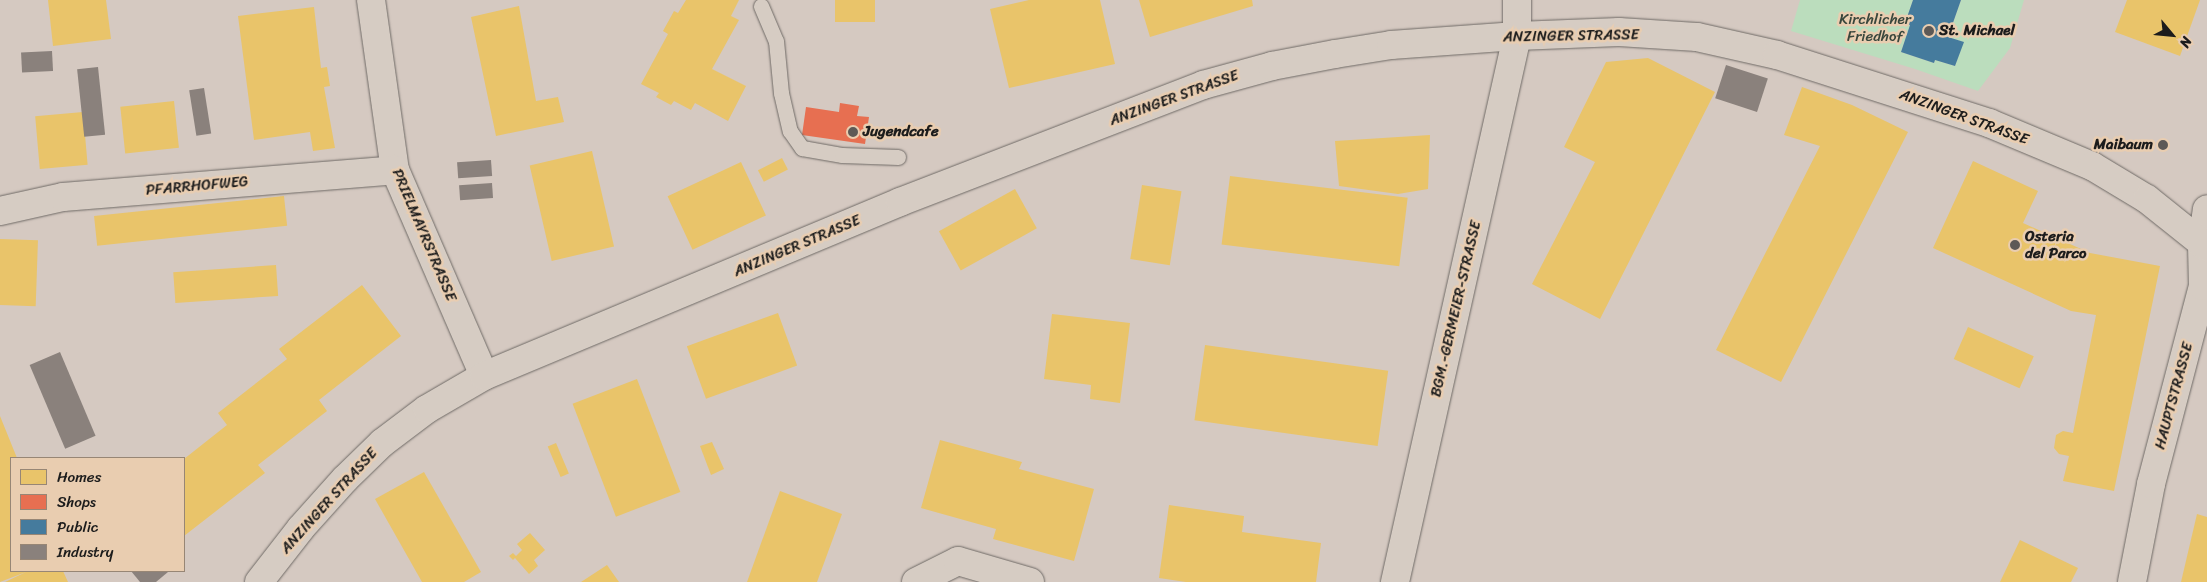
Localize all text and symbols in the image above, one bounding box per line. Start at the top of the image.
park label: Kirchlicher Friedhof [1839,10,1911,45]
north arrow [2147,10,2197,60]
place label: St. Michael [1939,22,2014,40]
marker: St. Michael [1923,25,1935,37]
street label: ANZINGER STRASSE [1502,26,1640,46]
text: N [2172,32,2199,52]
street label: ANZINGER STRASSE [1106,66,1242,130]
street label: ANZINGER STRASSE [1896,85,2032,149]
place label: Jugendcafe [863,123,939,141]
marker: Jugendcafe [847,126,859,138]
place label: Maibaum [2094,136,2153,154]
marker: Maibaum [2157,139,2169,151]
street label: PRIELMAYRSTRASSE [388,166,460,304]
street label: PFARRHOFWEG [145,173,249,199]
street label: ANZINGER STRASSE [730,211,864,281]
street label: BGM.-GERMEIER-STRASSE [1427,219,1485,399]
place label: Osteria del Parco [2025,227,2087,262]
marker: Osteria del Parco [2009,239,2021,251]
street label: HAUPTSTRASSE [2151,341,2197,451]
street label: ANZINGER STRASSE [276,444,382,558]
legend [10,457,185,572]
text: Homes [57,464,101,490]
text: Shops [57,489,96,515]
text: Public [57,514,98,540]
text: Industry [57,539,114,565]

